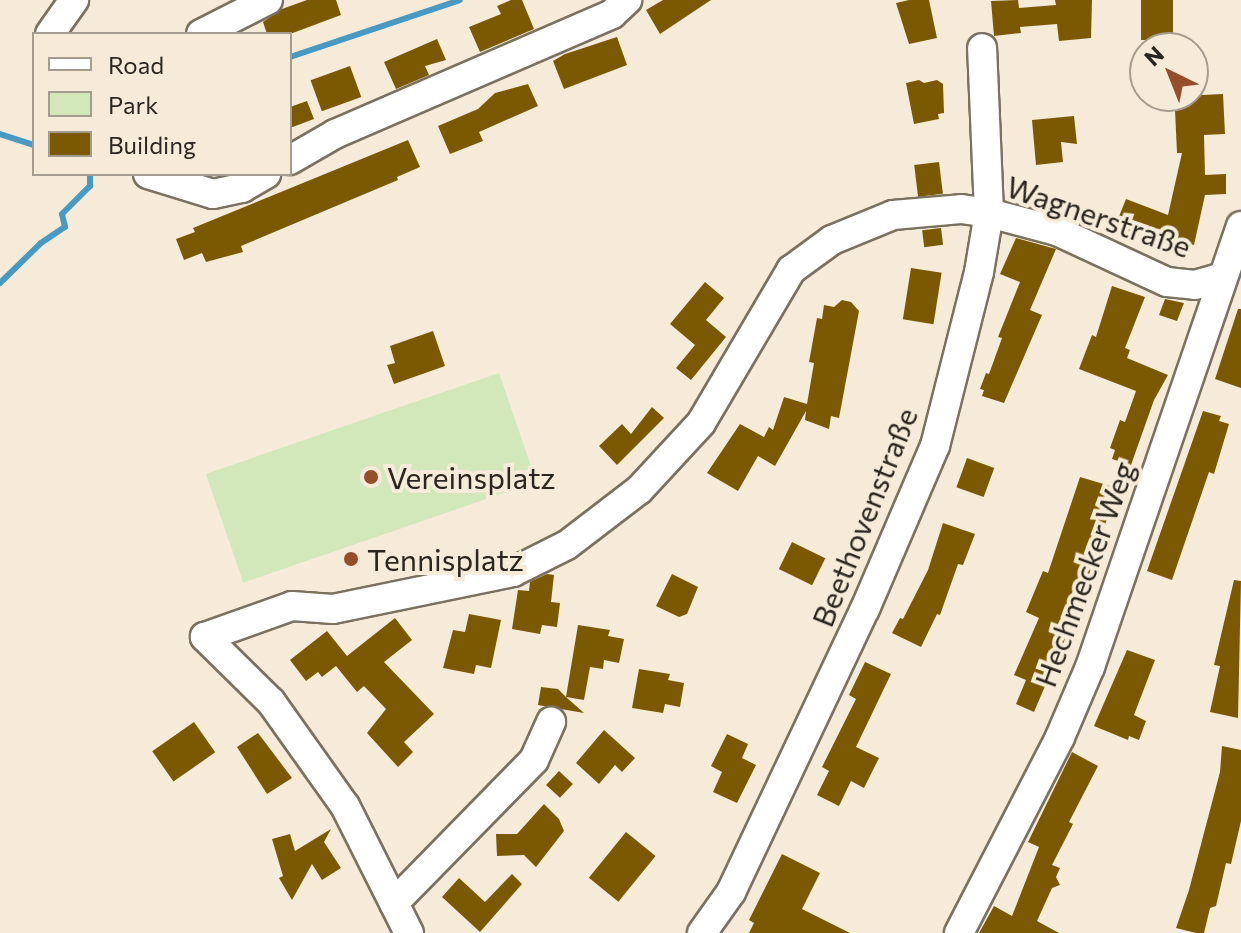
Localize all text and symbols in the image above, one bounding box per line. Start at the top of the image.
legend [32,32,292,176]
north arrow [1129,32,1209,112]
text: N [1138,40,1169,71]
text: Road [108,50,164,79]
text: Park [108,90,158,119]
text: Building [108,130,196,159]
street label: Wagnerstraße [1002,168,1196,264]
street label: Beethovenstraße [804,402,924,632]
street label: Hechmecker Weg [1027,457,1141,691]
place label: Vereinsplatz [387,459,555,495]
marker: Vereinsplatz [362,468,380,486]
place label: Tennisplatz [367,541,524,577]
marker: Tennisplatz [342,550,360,568]

